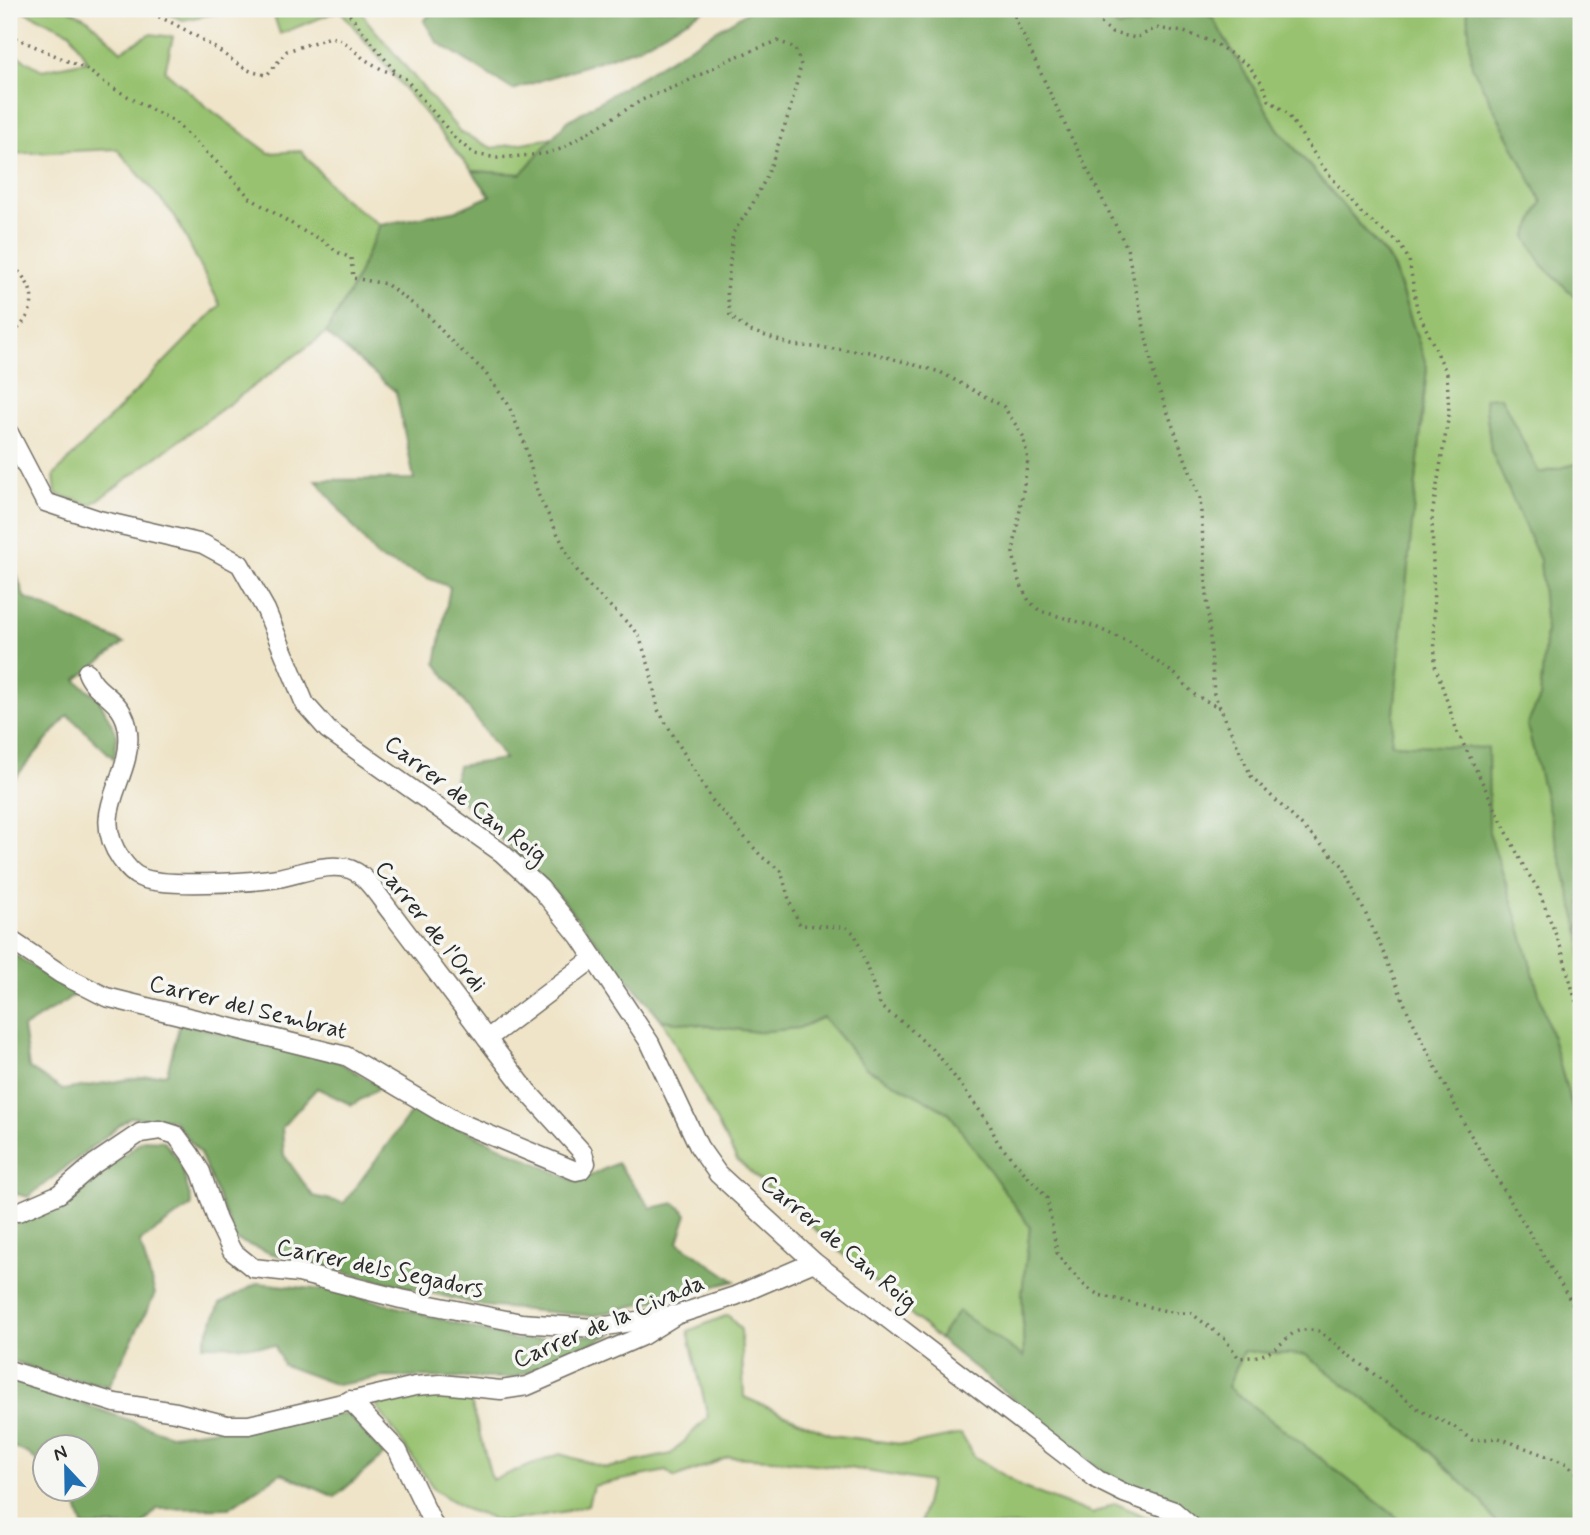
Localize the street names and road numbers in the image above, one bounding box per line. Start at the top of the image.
street label: Carrer de Can Roig [376,729,553,873]
street label: Carrer de l'Ordi [367,855,493,999]
street label: Carrer del Sembrat [146,968,350,1048]
street label: Carrer de Can Roig [752,1168,923,1319]
street label: Carrer dels Segadors [273,1232,486,1308]
street label: Carrer de la Civada [509,1268,709,1376]

